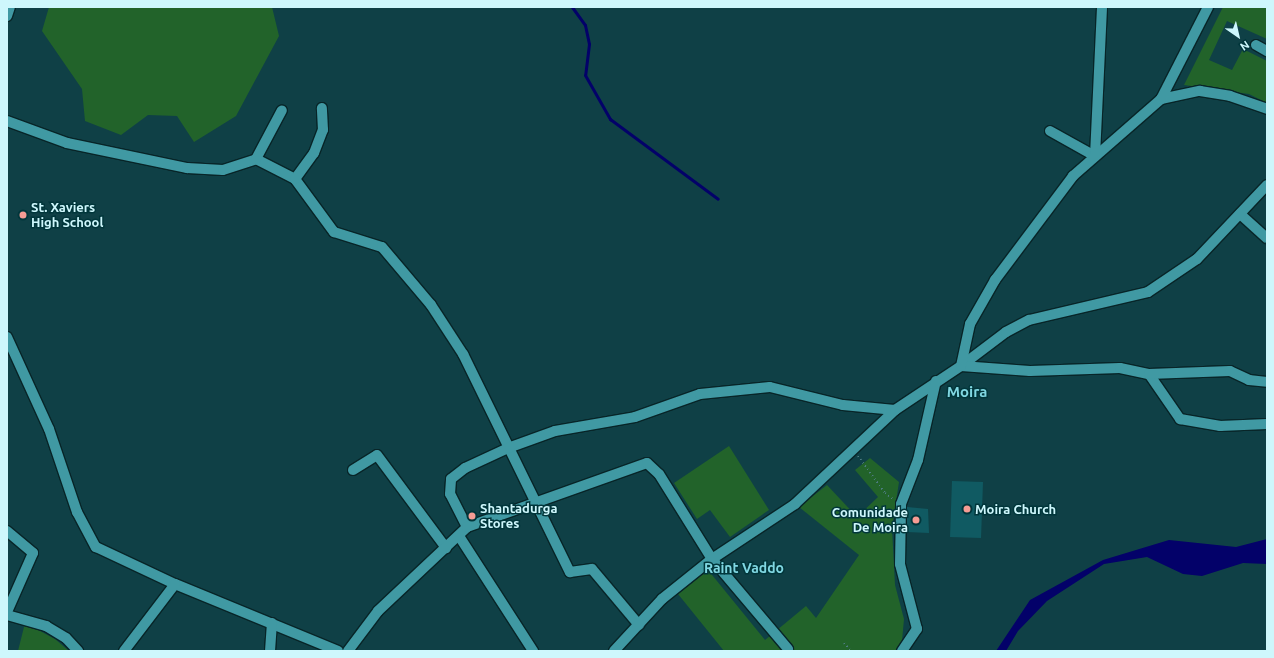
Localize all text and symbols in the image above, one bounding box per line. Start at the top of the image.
north arrow [1218,16,1258,56]
text: N [1238,39,1251,53]
place label: St. Xaviers High School [31,200,103,231]
marker: St. Xaviers High School [18,210,28,220]
district label: Moira [947,383,987,401]
place label: Shantadurga Stores [480,501,557,532]
place label: Moira Church [975,501,1056,517]
marker: Moira Church [962,504,972,514]
place label: Comunidade De Moira [832,505,908,536]
marker: Shantadurga Stores [467,511,477,521]
marker: Comunidade De Moira [911,515,921,525]
district label: Raint Vaddo [704,560,784,576]

